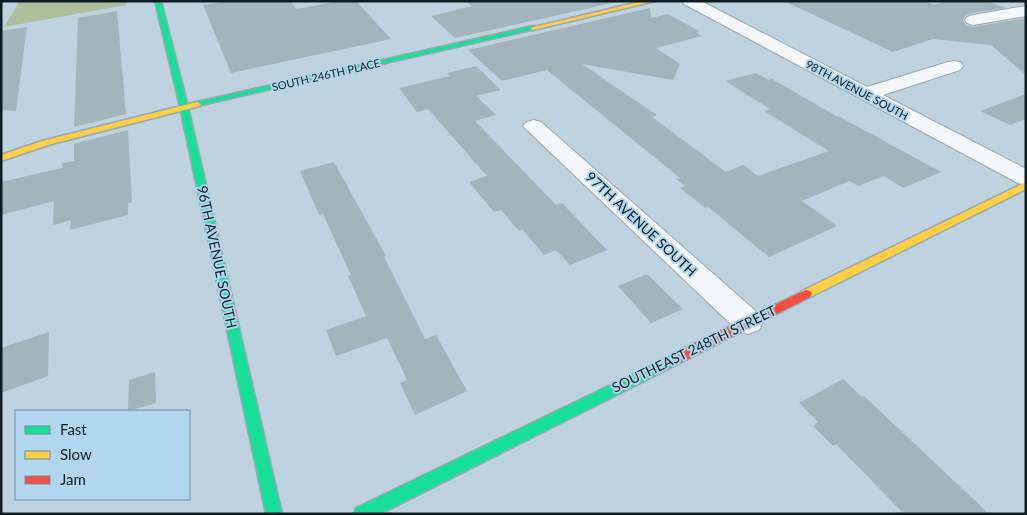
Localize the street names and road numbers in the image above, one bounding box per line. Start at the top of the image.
street label: SOUTH 246TH PLACE [271,56,381,93]
street label: 98TH AVENUE SOUTH [804,57,911,122]
street label: 97TH AVENUE SOUTH [582,168,700,279]
street label: 96TH AVENUE SOUTH [194,184,241,330]
street label: SOUTHEAST 248TH STREET [609,301,779,396]

